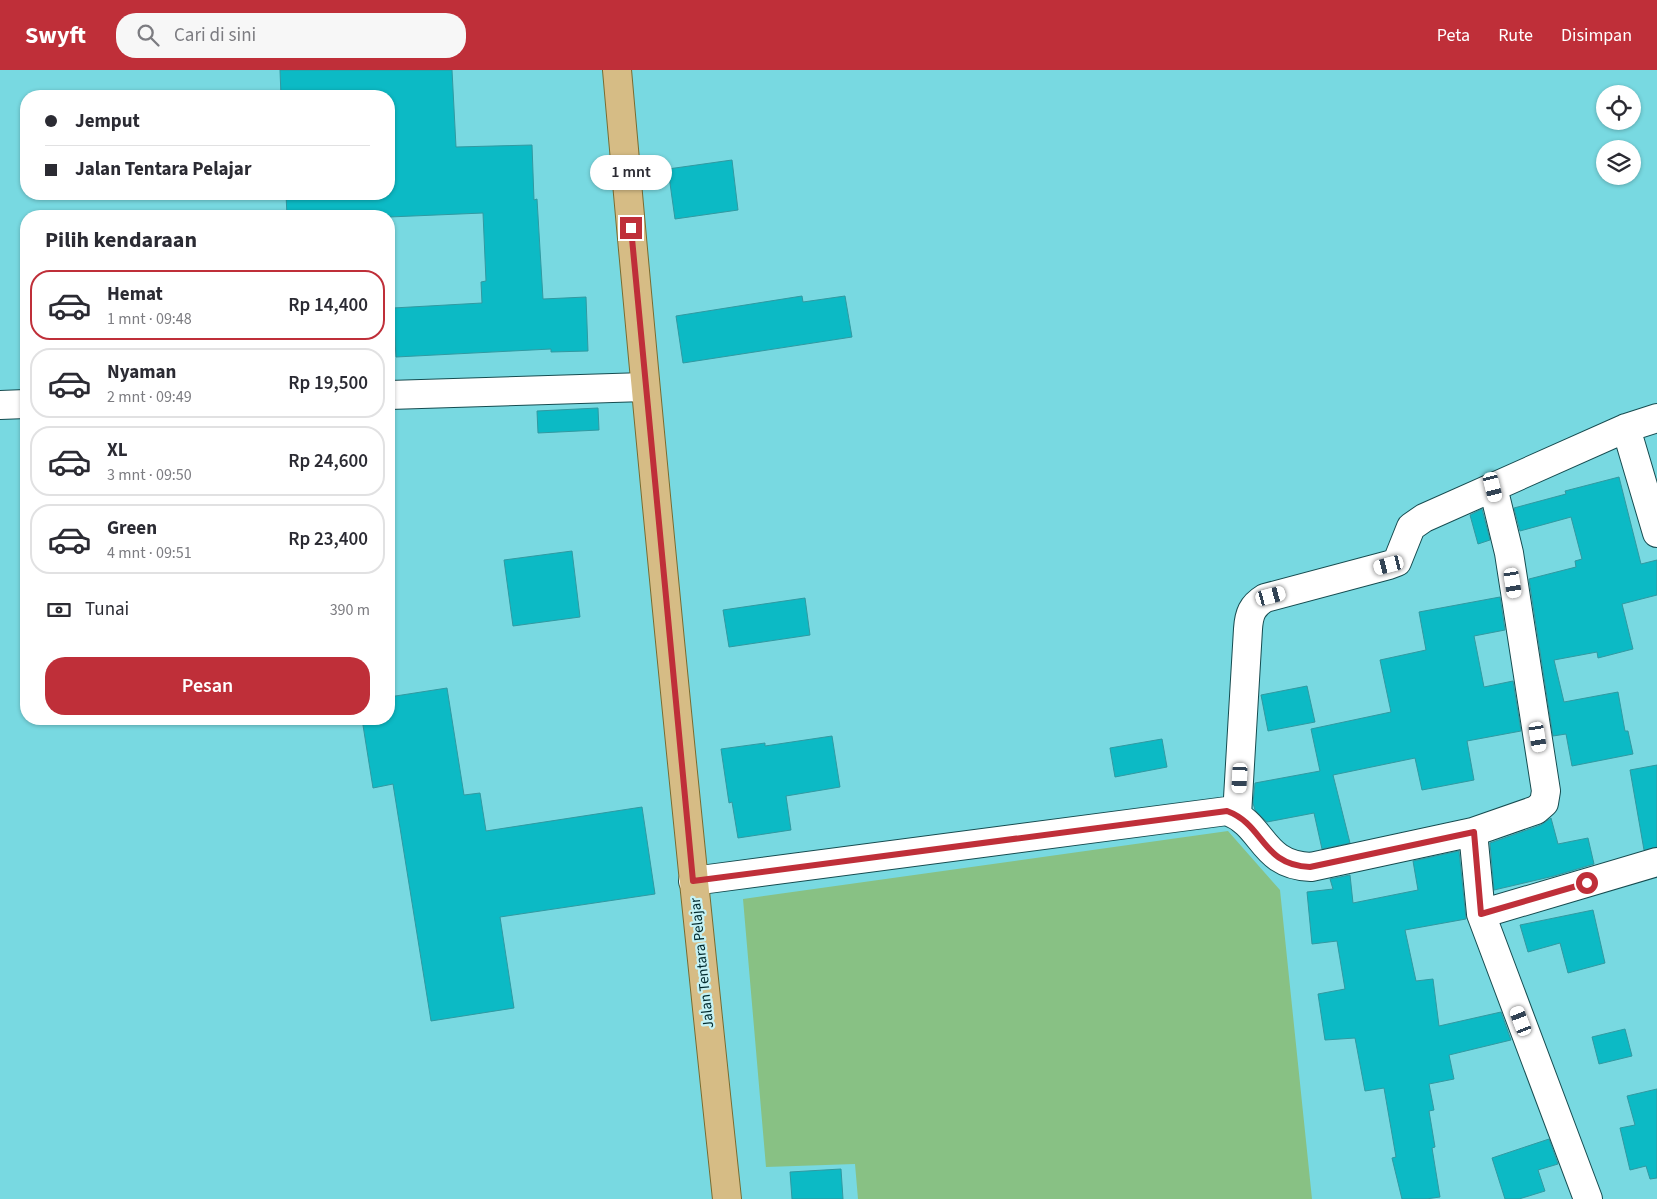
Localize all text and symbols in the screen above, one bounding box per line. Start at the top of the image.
search box [116,13,466,58]
text: Swyft [25,18,86,53]
icon: search [134,21,162,49]
text: Cari di sini [174,22,256,49]
text: Peta [1437,23,1470,48]
text: Rute [1498,23,1533,48]
text: Disimpan [1561,23,1632,48]
map controls [1596,85,1641,185]
button: locate [1596,85,1641,130]
text: Jemput [75,108,140,135]
button: layers [1596,140,1641,185]
text: Jalan Tentara Pelajar [75,156,251,183]
callout: 1 mnt [590,156,672,190]
text: 1 mnt [611,161,651,183]
route end [620,217,642,239]
text: Pilih kendaraan [45,224,197,256]
text: Hemat [107,281,163,308]
icon: car [47,283,92,328]
text: Rp 14,400 [288,292,368,319]
text: 1 mnt · 09:48 [107,308,192,330]
text: Nyaman [107,359,176,386]
icon: car [47,361,92,406]
text: Rp 19,500 [288,370,368,397]
text: 2 mnt · 09:49 [107,386,192,408]
text: XL [107,437,128,464]
icon: car [47,439,92,484]
text: Rp 24,600 [288,448,368,475]
text: 3 mnt · 09:50 [107,464,192,486]
car [1482,471,1503,503]
text: Green [107,515,157,542]
icon: car [47,517,92,562]
text: Rp 23,400 [288,526,368,553]
text: 4 mnt · 09:51 [107,542,192,564]
car [1372,554,1405,576]
car [1503,567,1522,599]
car [1254,585,1287,607]
icon: cash [45,596,73,624]
text: Tunai [85,596,129,623]
text: 390 m [330,599,370,621]
button: Pesan [45,657,370,715]
car [1528,721,1547,753]
car [1231,763,1248,793]
route start [1576,872,1598,894]
street label: Jalan Tentara Pelajar [685,896,719,1029]
car [1508,1004,1533,1038]

